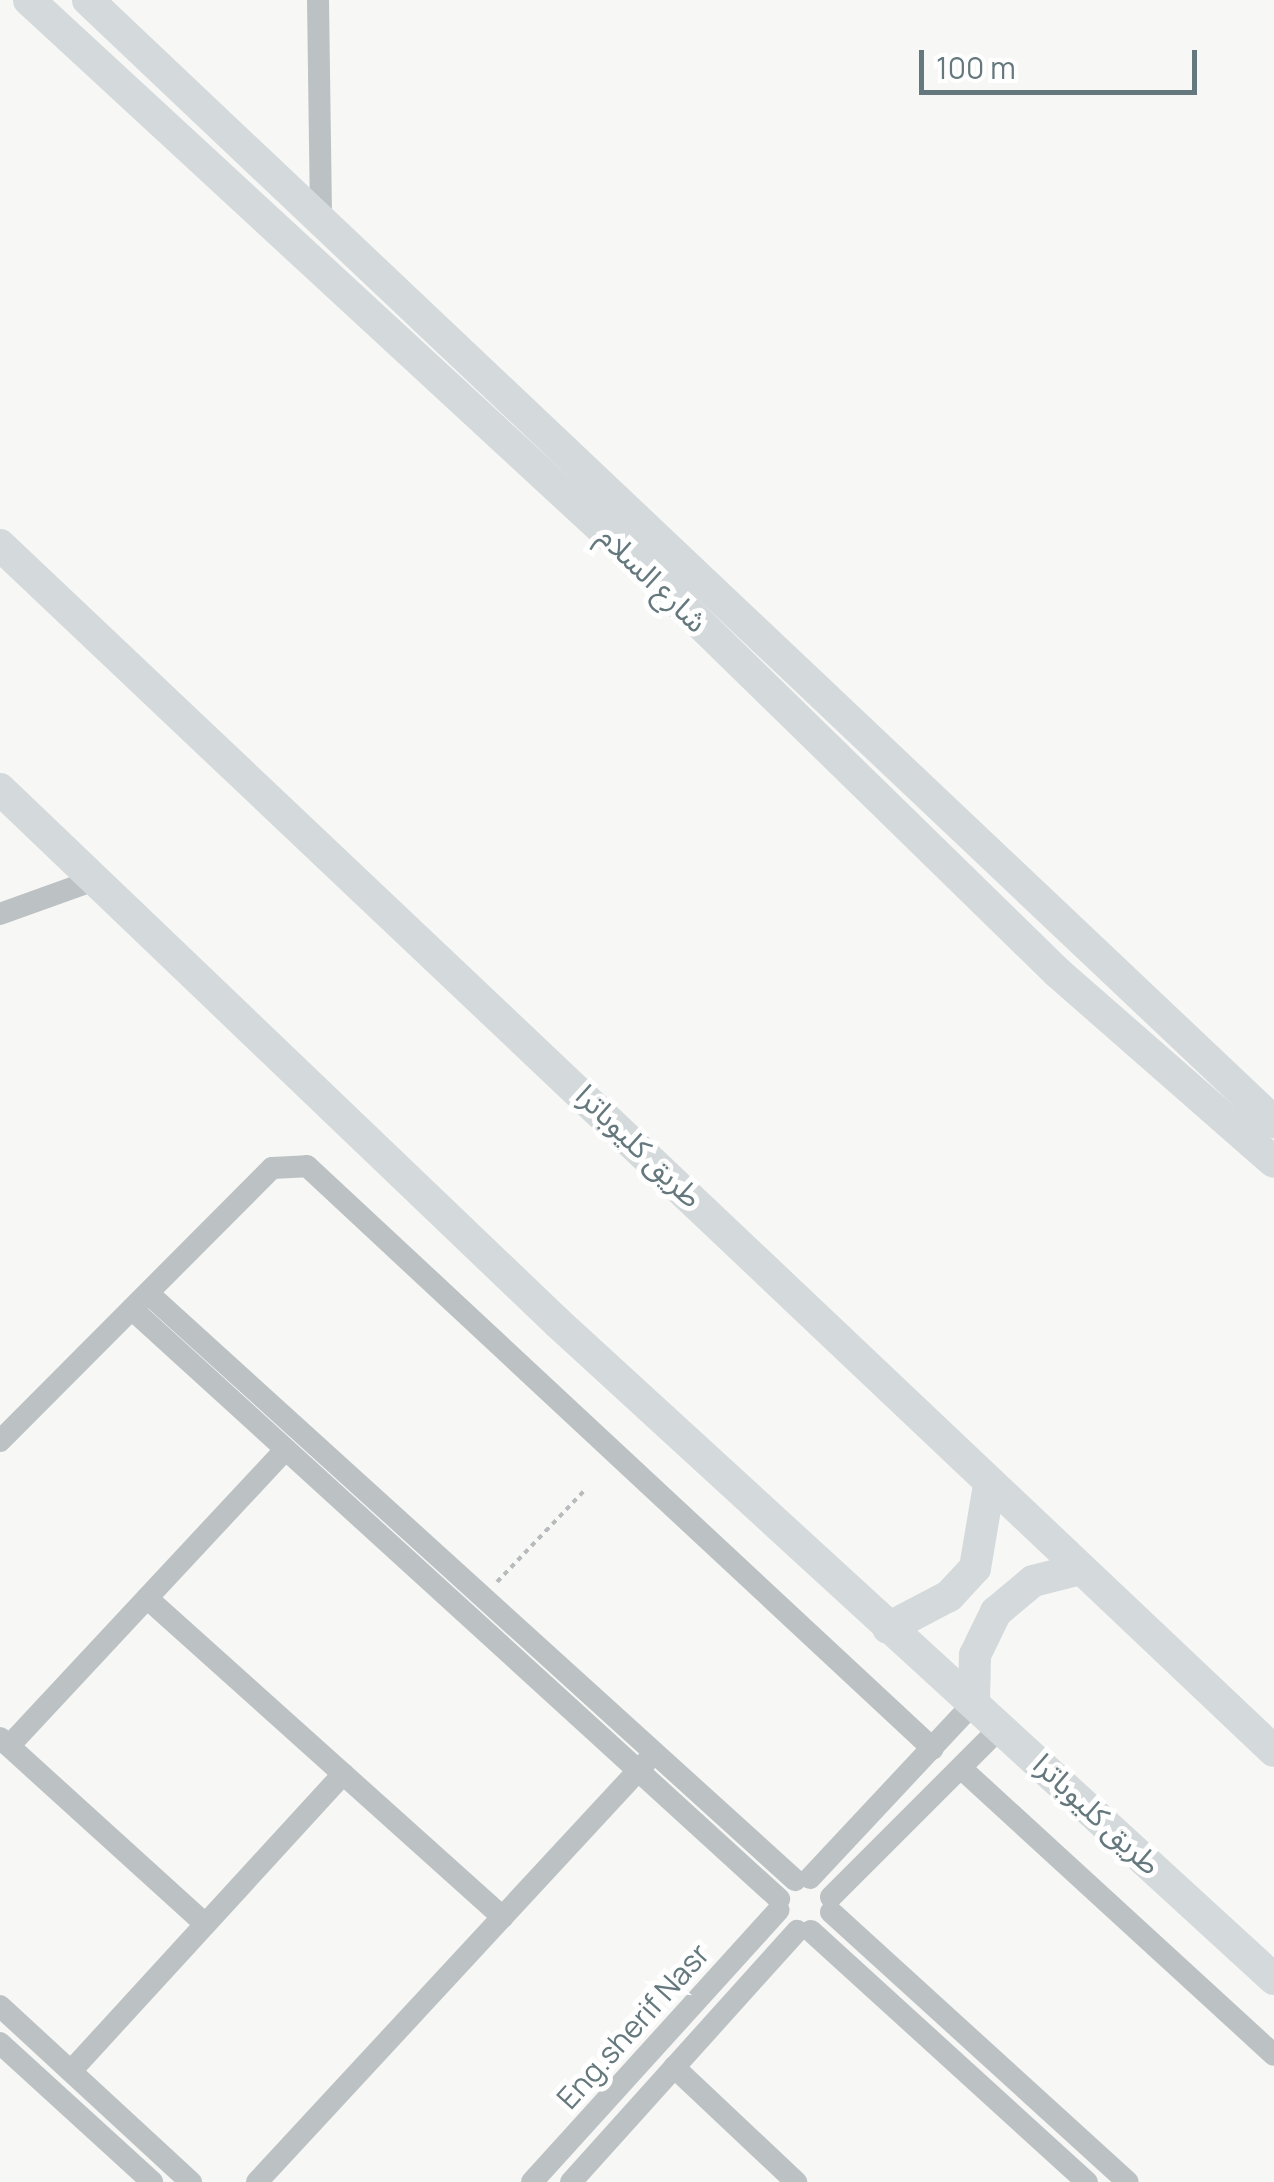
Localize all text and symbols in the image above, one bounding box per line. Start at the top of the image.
scale bar [924,30,1202,92]
text: 100 m [936,47,1016,88]
street label: شارع السلام [591,518,715,640]
street label: طريق كليوباترا [568,1077,710,1215]
street label: طريق كليوباترا [1026,1746,1168,1882]
street label: Eng.sherif Nasr [549,1936,717,2116]

